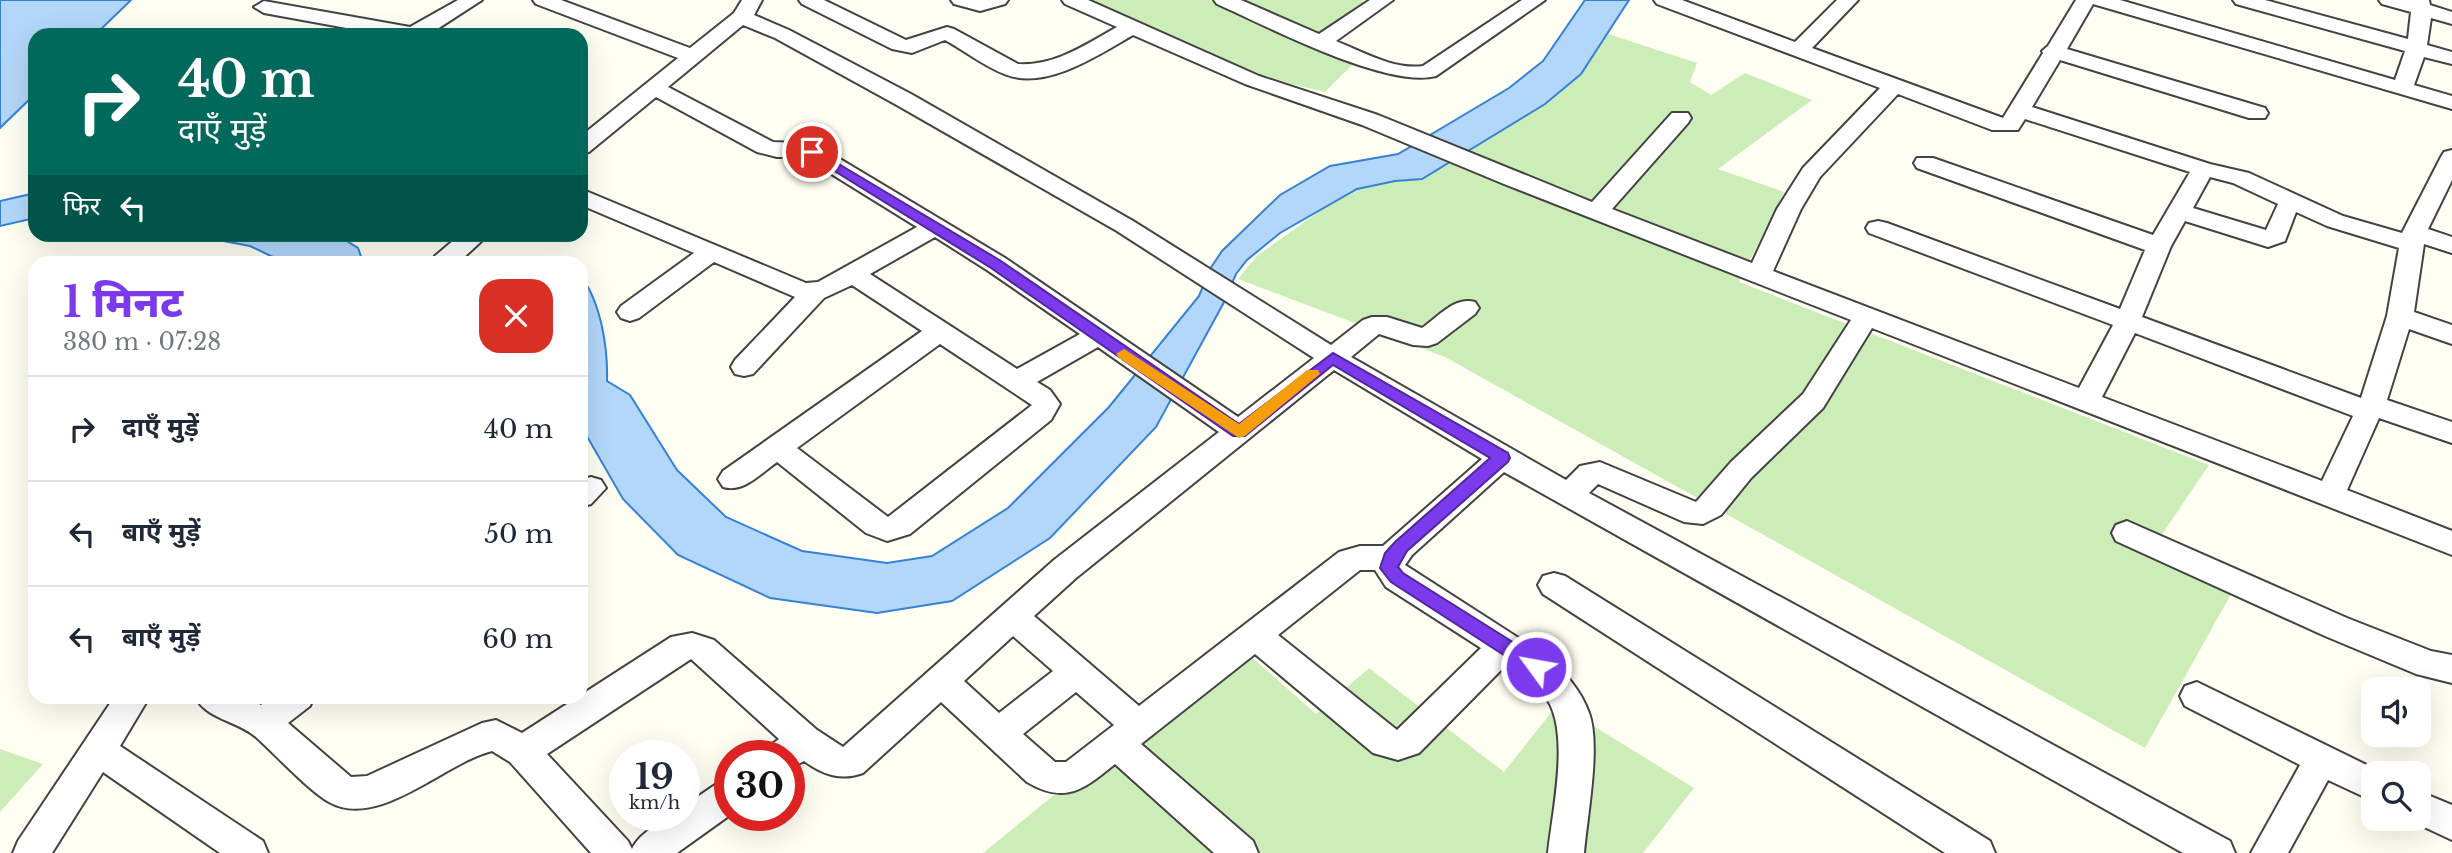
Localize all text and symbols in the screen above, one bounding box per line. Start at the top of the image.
text: 40 m [178,49,315,110]
icon: right [63,56,154,147]
text: दाएँ मुड़ें [178,110,266,150]
pin [782,122,842,182]
icon: arrive [793,133,831,171]
icon: left [114,189,152,227]
text: फिर [63,190,100,222]
text: 1 मिनट [63,276,183,328]
button: close [479,279,553,353]
text: 380 m · 07:28 [63,328,221,356]
icon: right [63,410,101,448]
text: दाएँ मुड़ें [122,411,199,443]
text: 40 m [484,413,553,445]
icon: left [63,515,101,553]
text: बाएँ मुड़ें [122,516,200,548]
text: 50 m [484,518,553,550]
icon: left [63,620,101,658]
text: बाएँ मुड़ें [122,621,200,653]
text: 60 m [482,623,553,655]
position arrow [1499,630,1573,704]
map controls [2361,677,2431,831]
button: sound [2361,677,2431,747]
speed limit sign: 30 [714,740,805,831]
text: 19 [635,755,674,798]
button: search [2361,761,2431,831]
text: km/h [629,792,680,814]

